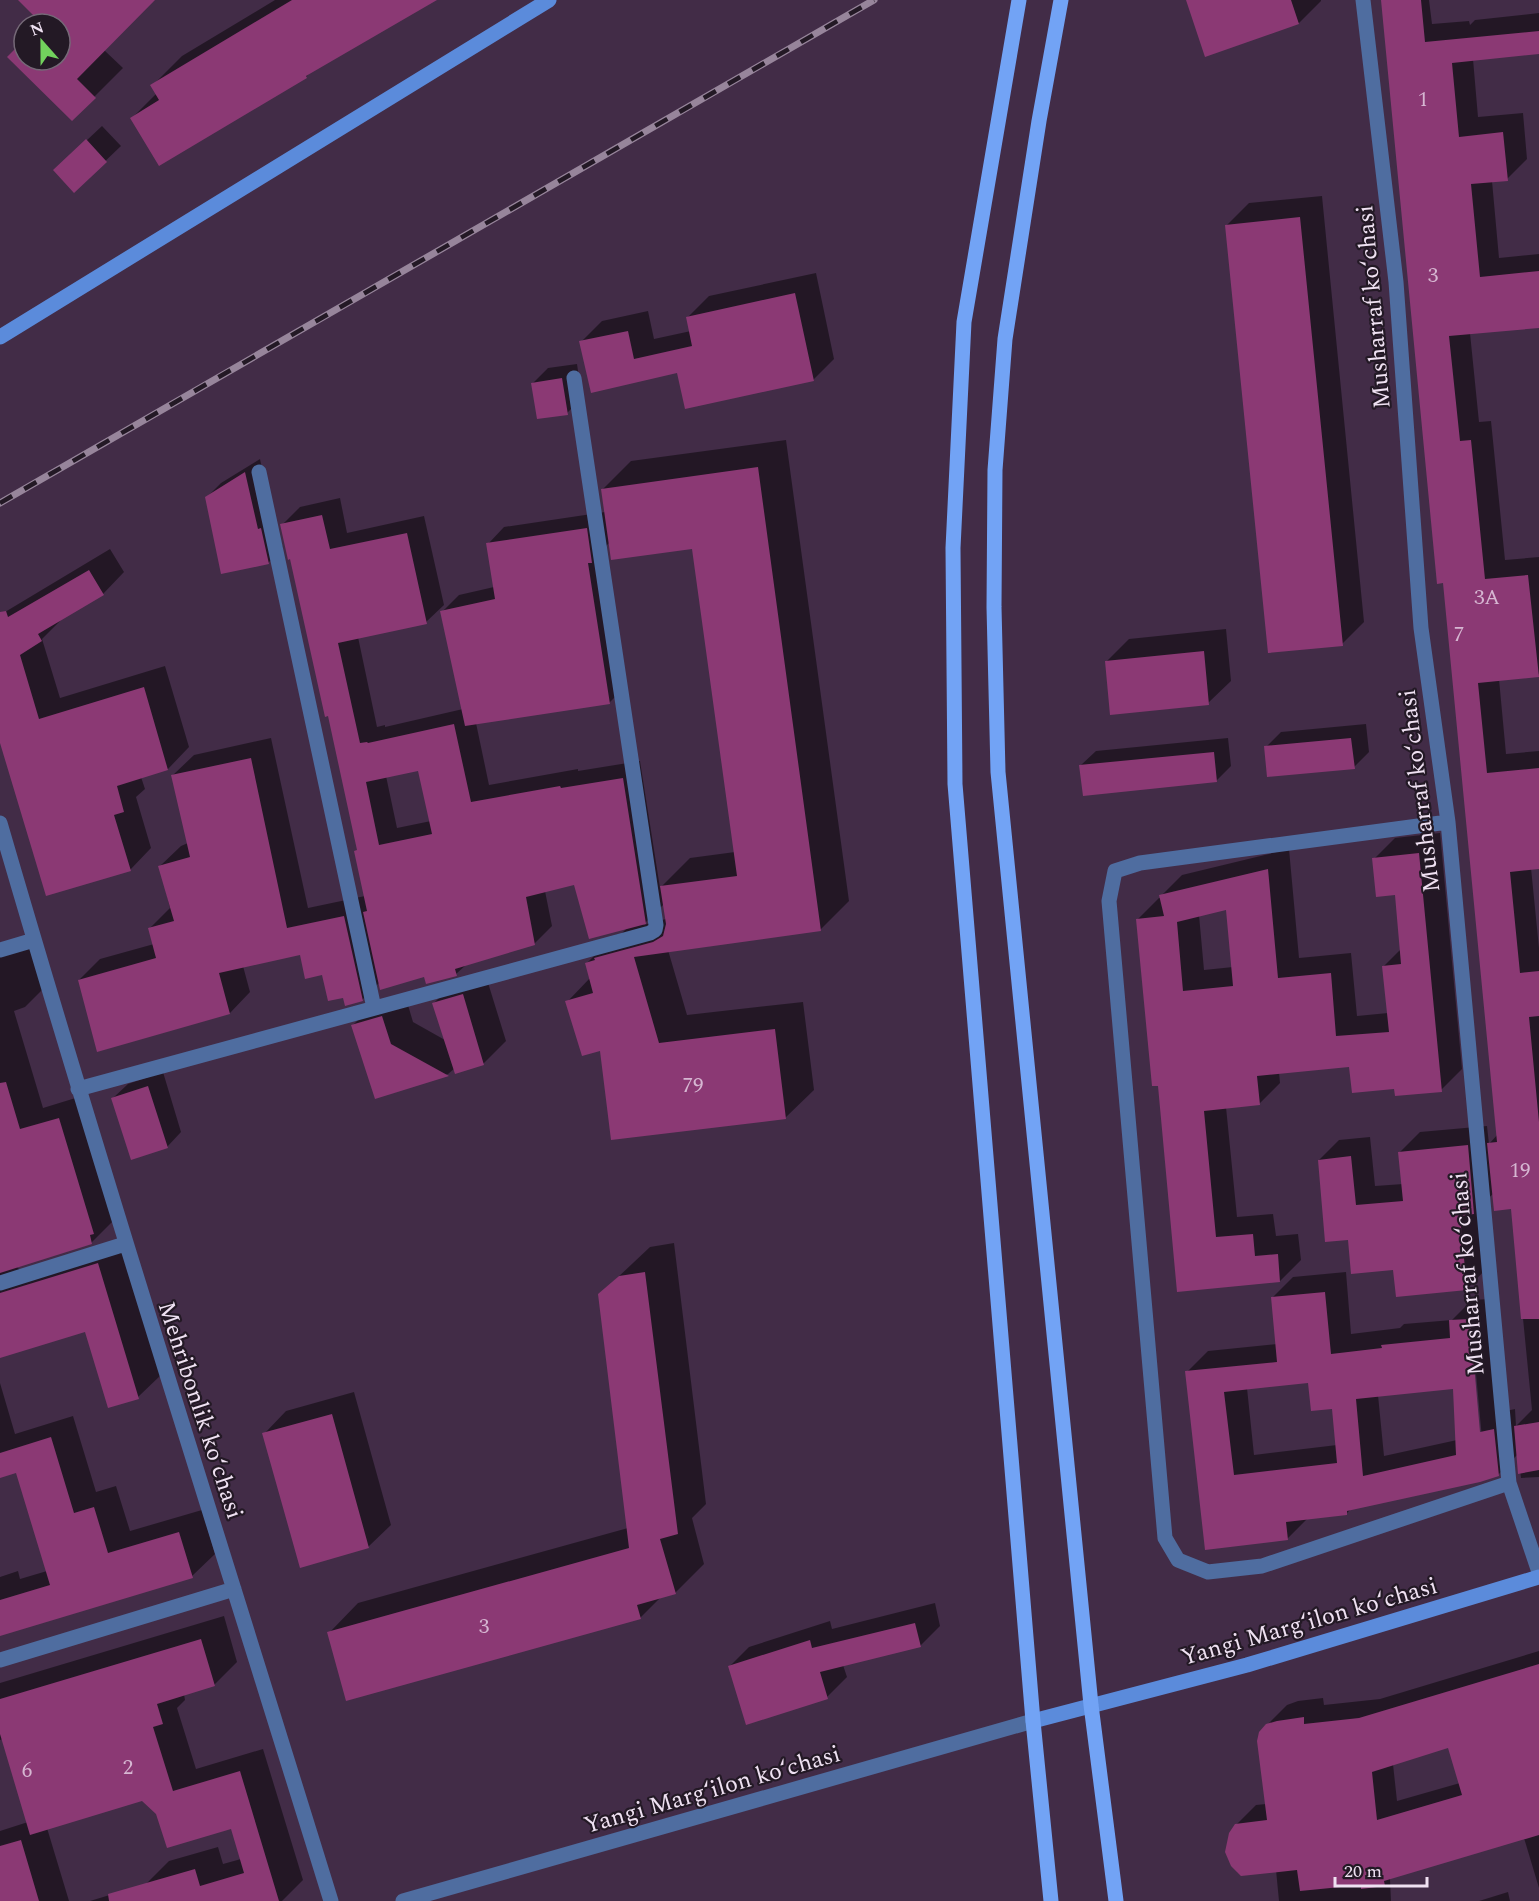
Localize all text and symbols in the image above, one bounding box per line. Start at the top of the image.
north arrow [12,12,72,72]
text: N [27,15,47,42]
house number: 1 [1418,84,1428,116]
street label: Musharraf koʻchasi [1347,204,1401,410]
house number: 3 [1428,260,1439,292]
house number: 3А [1474,582,1500,614]
house number: 7 [1454,619,1464,651]
street label: Musharraf koʻchasi [1390,687,1450,894]
house number: 79 [683,1070,704,1102]
house number: 19 [1510,1155,1531,1187]
street label: Musharraf koʻchasi [1441,1171,1495,1377]
street label: Mehribonlik koʻchasi [148,1297,252,1524]
street label: Yangi Margʻilon koʻchasi [1177,1568,1442,1676]
house number: 3 [479,1611,490,1643]
street label: Yangi Margʻilon koʻchasi [580,1736,845,1844]
house number: 2 [123,1752,133,1784]
house number: 6 [22,1755,32,1787]
scale bar [1335,1850,1426,1888]
text: 20 m [1344,1858,1382,1885]

